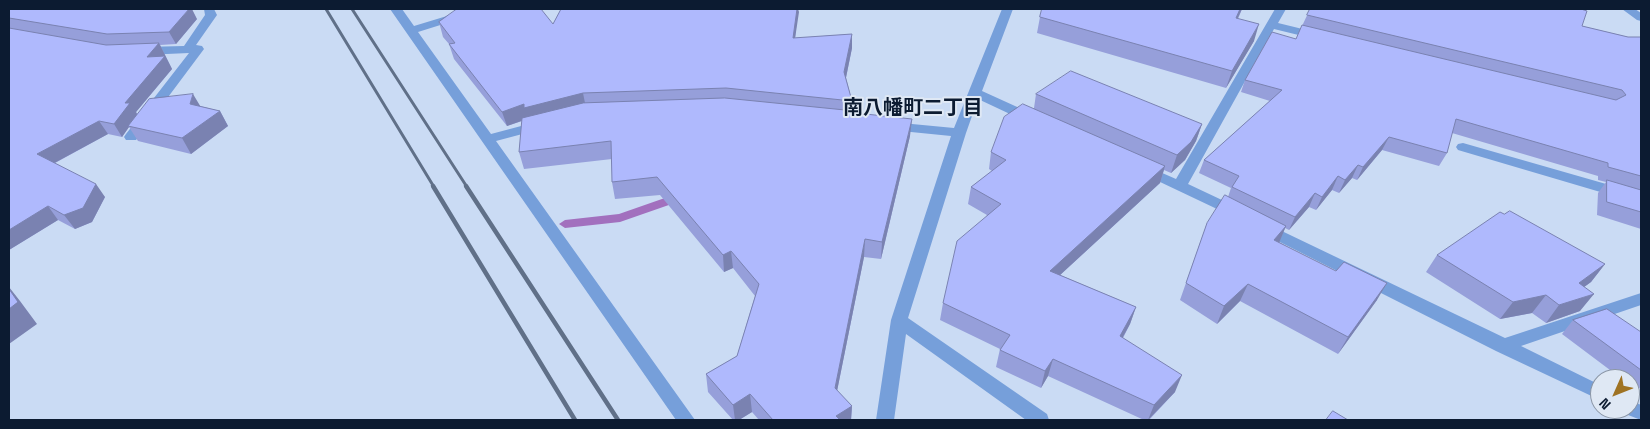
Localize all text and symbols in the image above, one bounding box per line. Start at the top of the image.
district label: 南八幡町二丁目 [843,97,983,121]
north arrow [1590,369,1640,419]
text: N [1595,394,1615,413]

